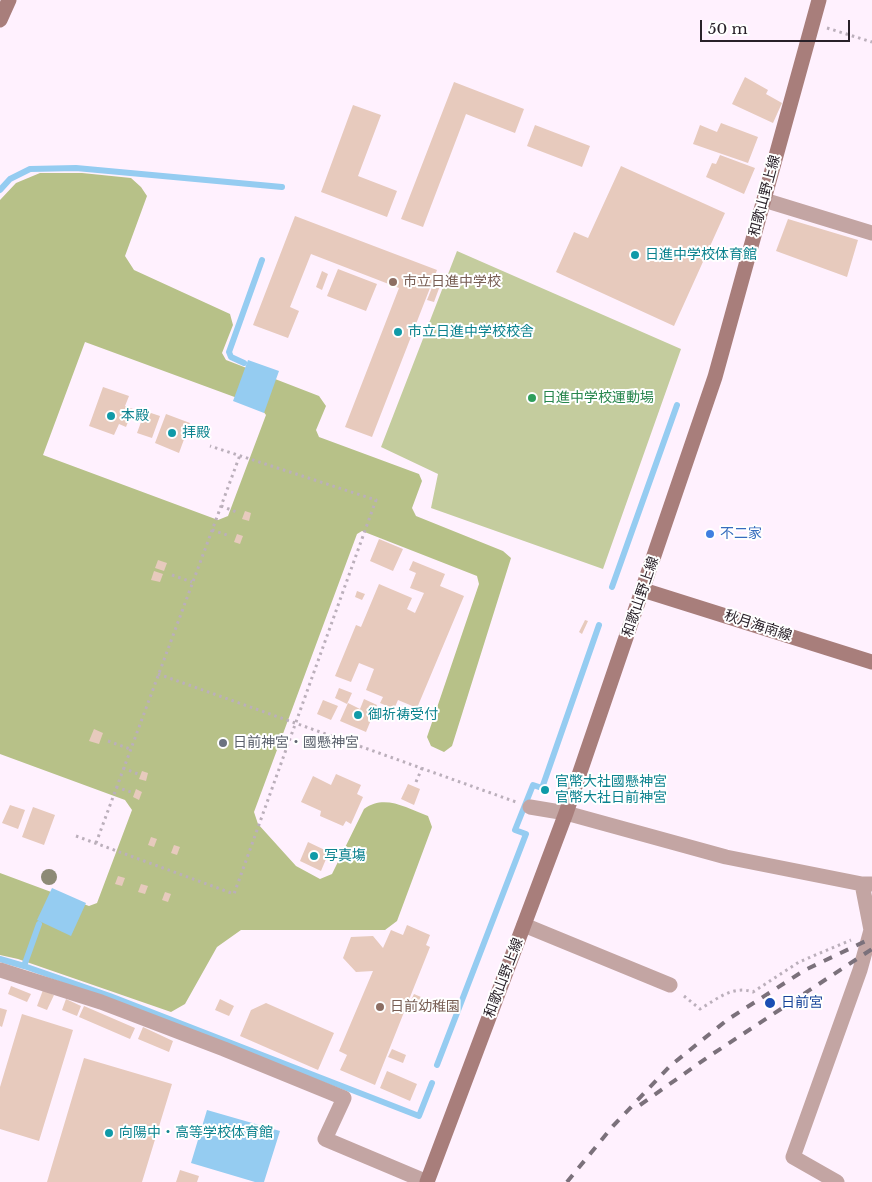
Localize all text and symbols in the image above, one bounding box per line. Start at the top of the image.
scale bar [702,10,852,42]
text: 50 m [708,19,748,38]
street label: 和歌山野上線 [746,153,784,239]
place label: 日進中学校体育館 [645,247,757,263]
marker: 日進中学校体育館 [629,249,641,261]
place label: 市立日進中学校 [403,274,501,290]
marker: 市立日進中学校 [387,276,399,288]
place label: 市立日進中学校校舎 [408,324,534,340]
marker: 市立日進中学校校舎 [392,326,404,338]
place label: 日進中学校運動場 [542,390,654,406]
marker: 日進中学校運動場 [526,392,538,404]
place label: 本殿 [121,408,149,424]
marker: 本殿 [105,410,117,422]
place label: 拝殿 [182,425,210,441]
marker: 拝殿 [166,427,178,439]
place label: 不二家 [720,526,762,542]
marker: 不二家 [704,528,716,540]
street label: 和歌山野上線 [619,555,663,639]
street label: 秋月海南線 [722,607,794,645]
place label: 御祈祷受付 [368,707,438,723]
marker: 御祈祷受付 [352,709,364,721]
place label: 日前神宮・國懸神宮 [233,735,359,751]
marker: 日前神宮・國懸神宮 [217,737,229,749]
place label: 官幣大社國懸神宮 官幣大社日前神宮 [555,774,667,806]
marker: 官幣大社國懸神宮 官幣大社日前神宮 [539,784,551,796]
place label: 写真塲 [324,848,366,864]
marker: 写真塲 [308,850,320,862]
street label: 和歌山野上線 [481,936,527,1020]
place label: 日前宮 [781,995,823,1011]
marker: 日前宮 [763,996,777,1010]
place label: 日前幼稚園 [390,999,460,1015]
marker: 日前幼稚園 [374,1001,386,1013]
place label: 向陽中・高等学校体育館 [119,1125,273,1141]
marker: 向陽中・高等学校体育館 [103,1127,115,1139]

